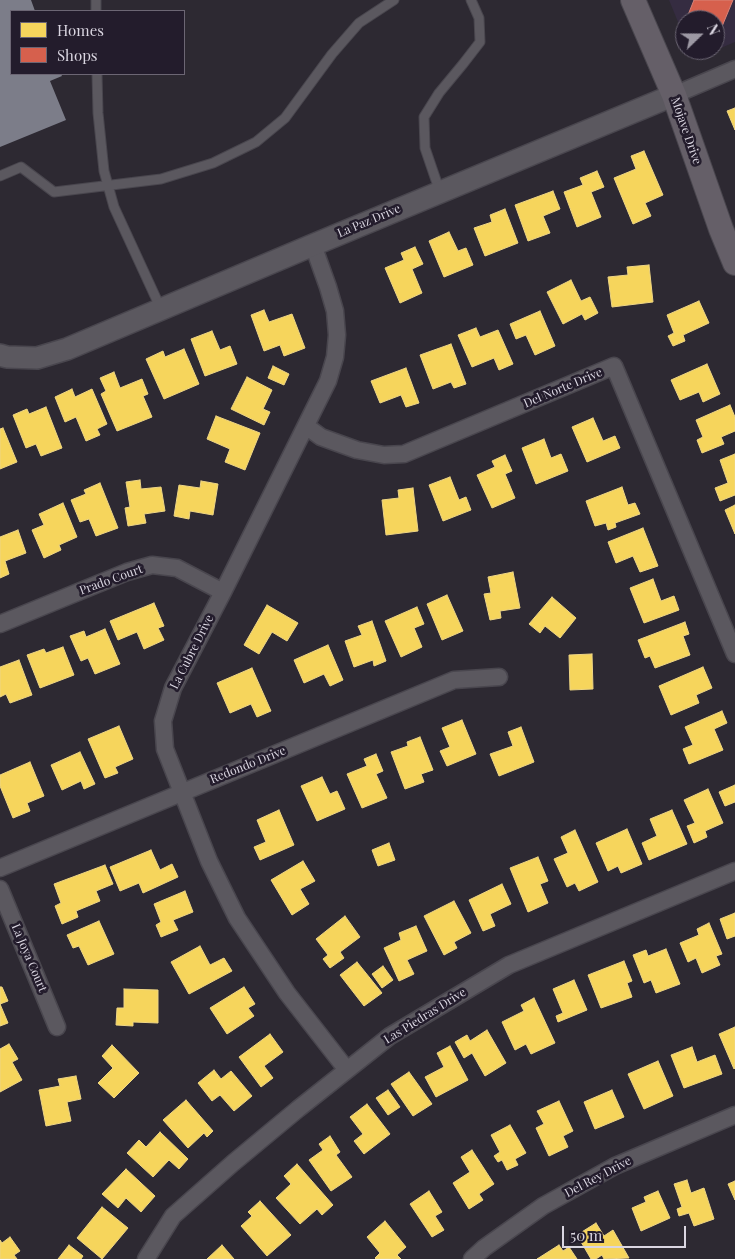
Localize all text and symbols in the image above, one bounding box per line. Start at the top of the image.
legend [10,10,185,75]
north arrow [675,10,725,60]
text: Homes [57,20,104,40]
text: N [703,21,724,38]
text: Shops [57,45,98,65]
street label: Mojave Drive [668,96,704,166]
street label: La Paz Drive [335,201,403,241]
street label: Del Norte Drive [522,365,604,411]
street label: Prado Court [77,562,145,598]
street label: La Cubre Drive [167,612,217,692]
street label: Redondo Drive [208,743,288,787]
street label: La Joya Court [8,922,50,994]
street label: Las Piedras Drive [381,985,469,1047]
street label: Del Rey Drive [562,1153,634,1201]
scale bar [565,1216,689,1248]
text: 50 m [570,1225,602,1245]

